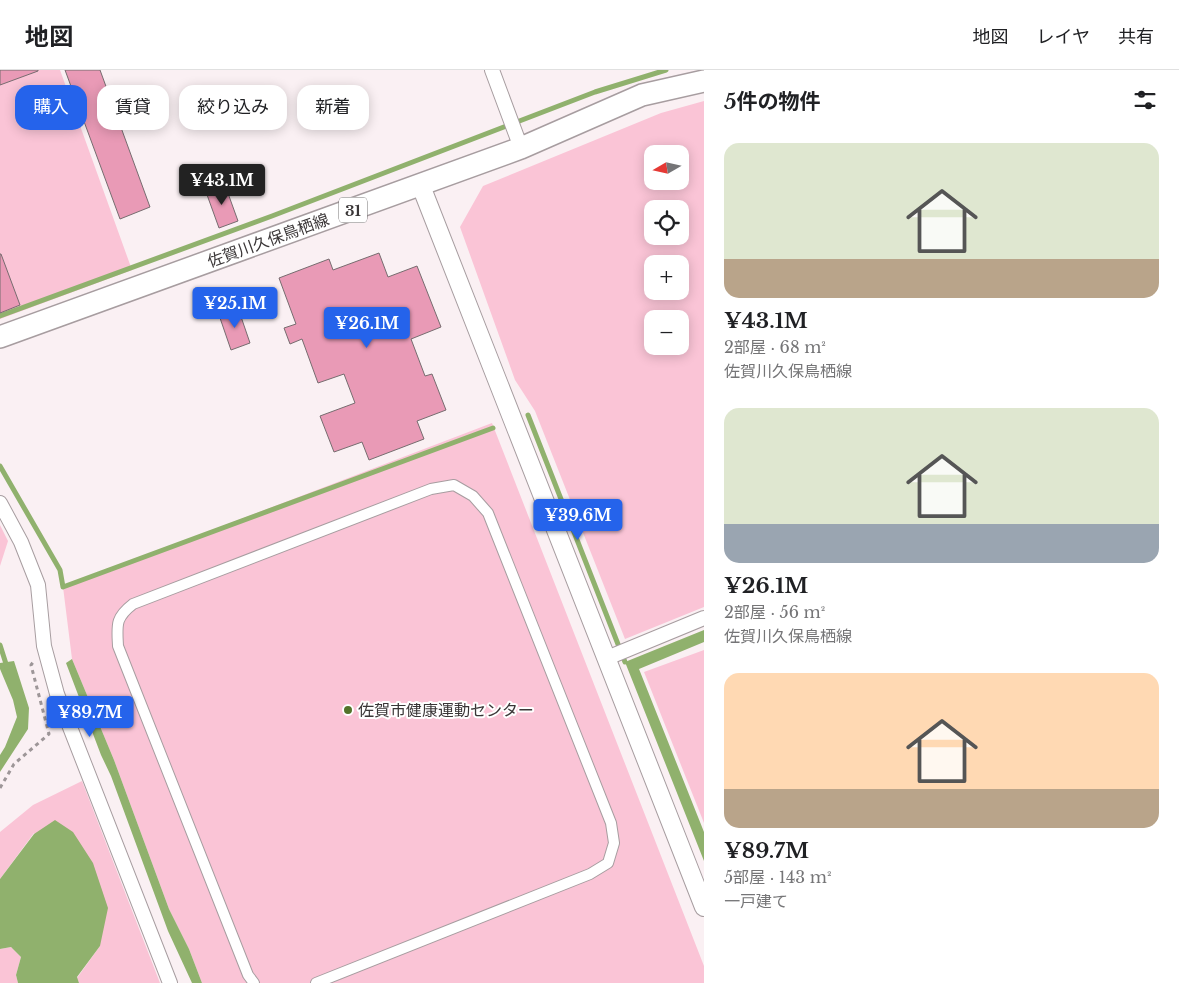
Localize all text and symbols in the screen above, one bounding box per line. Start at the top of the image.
text: 地図 [25,22,73,51]
text: 地図 [973,26,1009,48]
text: レイヤ [1037,26,1090,48]
text: 共有 [1118,26,1154,48]
chip: 購入 [15,85,87,130]
chip: 賃貸 [97,85,169,130]
chip: 絞り込み [179,85,287,130]
chip: 新着 [297,85,369,130]
icon: filters [1131,86,1159,114]
text: 5件の物件 [724,89,821,115]
north arrow [644,145,689,190]
map controls [644,145,689,355]
pin: ¥43.1M [181,164,263,206]
text: ¥43.1M [190,170,254,190]
icon: home [897,176,987,266]
road number: 31 [339,198,367,222]
button: locate [644,200,689,245]
street label: 佐賀川久保鳥栖線 [204,209,332,271]
button: + [644,255,689,300]
pin: ¥25.1M [194,286,276,329]
text: ¥25.1M [203,293,267,313]
pin: ¥26.1M [326,306,408,349]
text: ¥43.1M [724,308,808,334]
button: − [644,310,689,355]
text: ¥26.1M [335,313,399,333]
text: 2部屋 · 68 m² [724,337,826,357]
text: 佐賀川久保鳥栖線 [724,361,852,381]
icon: home [897,441,987,531]
pin: ¥39.6M [537,498,619,541]
text: ¥39.6M [544,505,612,525]
text: ¥26.1M [724,573,808,599]
text: 2部屋 · 56 m² [724,602,825,622]
text: 佐賀川久保鳥栖線 [724,626,852,646]
pin: ¥89.7M [49,696,131,738]
place label: 佐賀市健康運動センター [358,700,534,720]
text: ¥89.7M [58,702,122,722]
marker: 佐賀市健康運動センター [342,704,354,716]
icon: home [897,706,987,796]
text: ¥89.7M [724,838,809,864]
text: 5部屋 · 143 m² [724,867,832,887]
text: 一戸建て [724,891,788,911]

